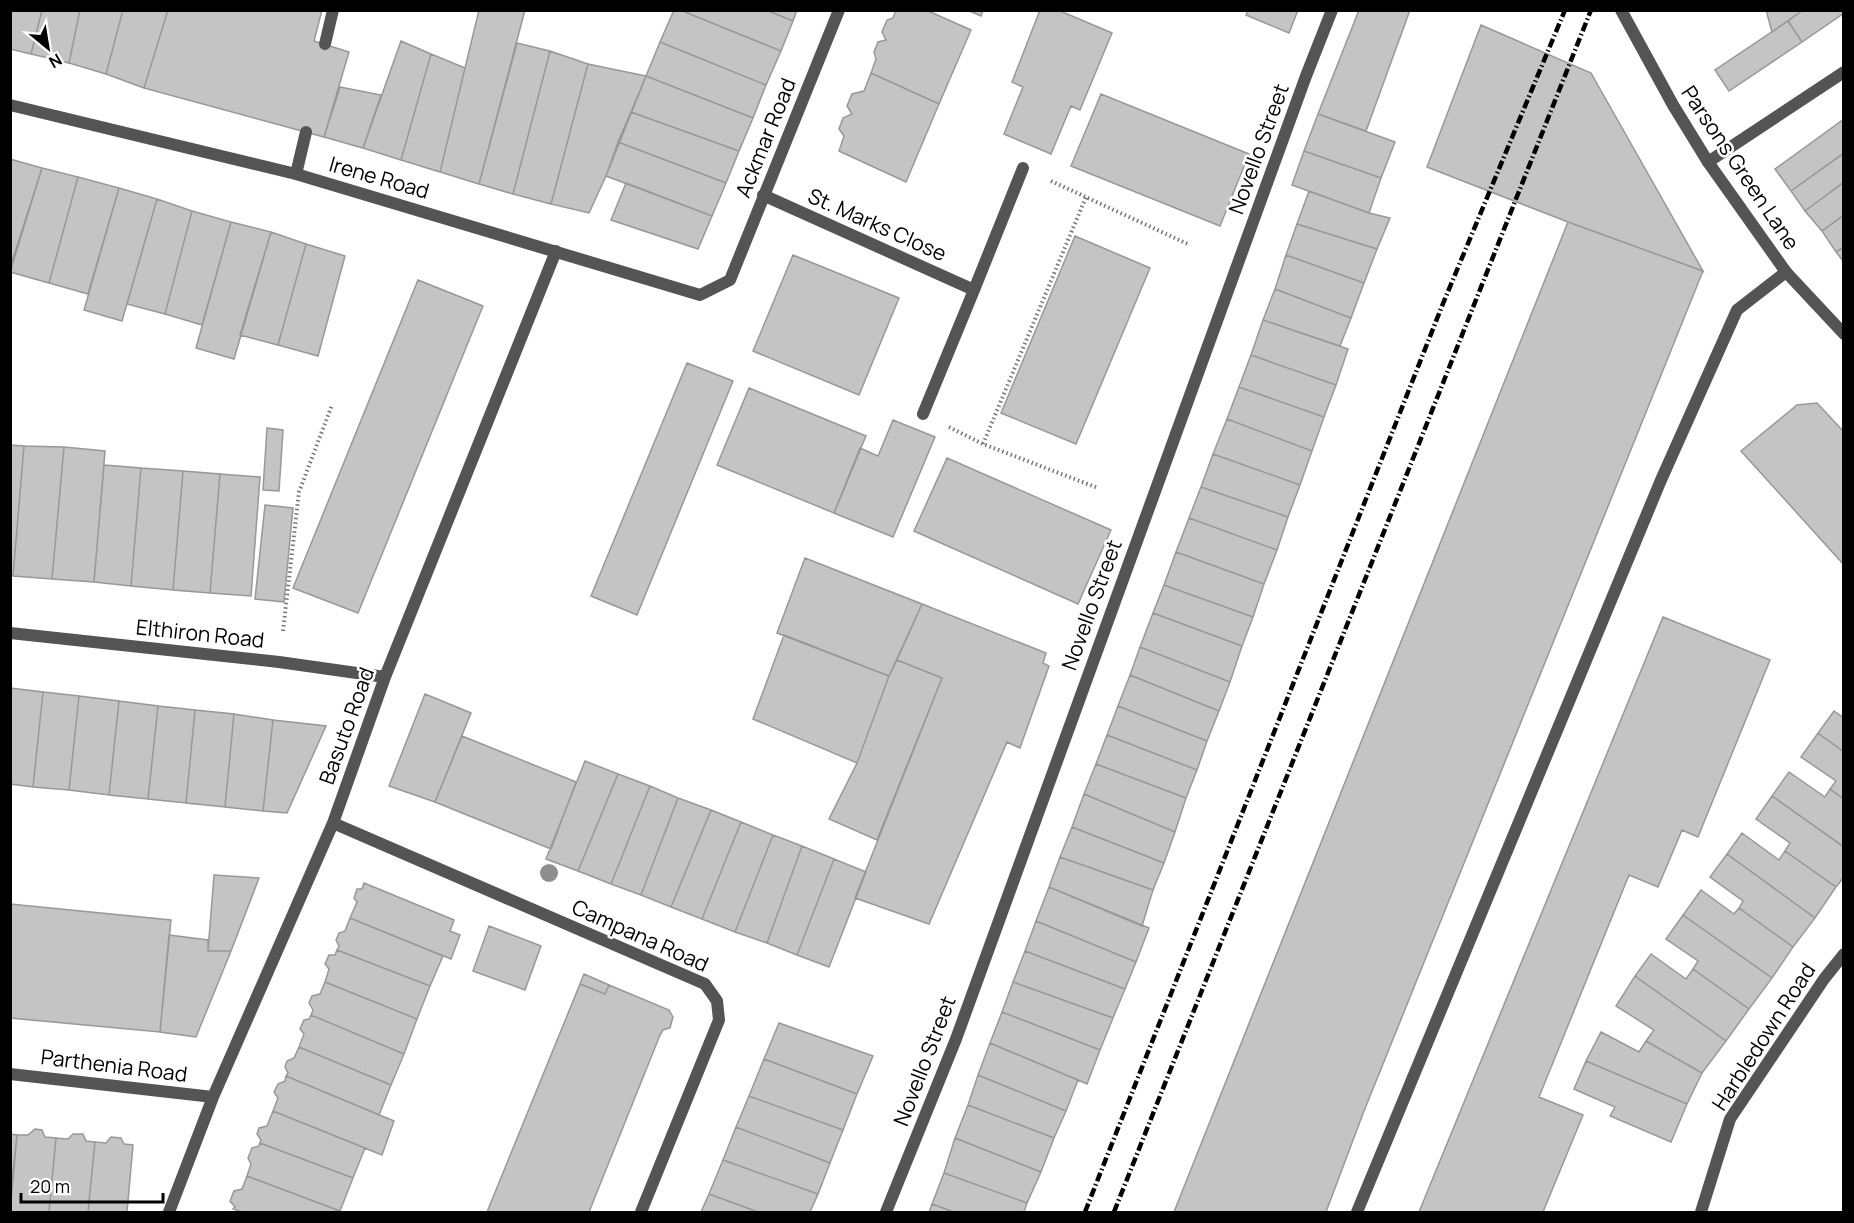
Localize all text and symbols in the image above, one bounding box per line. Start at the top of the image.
north arrow [18,18,78,78]
text: N [45,49,66,73]
street label: Ackmar Road [728,74,802,201]
street label: Novello Street [1221,79,1295,218]
street label: Parsons Green Lane [1675,80,1806,255]
street label: Irene Road [326,149,433,205]
street label: St. Marks Close [804,181,951,267]
street label: Novello Street [1054,535,1128,674]
street label: Elthiron Road [135,612,266,654]
street label: Basuto Road [312,663,380,788]
street label: Campana Road [568,892,713,978]
street label: Harbledown Road [1705,957,1821,1115]
street label: Novello Street [886,992,962,1130]
street label: Parthenia Road [39,1042,189,1088]
scale bar [21,1166,164,1204]
text: 20 m [30,1174,70,1198]

